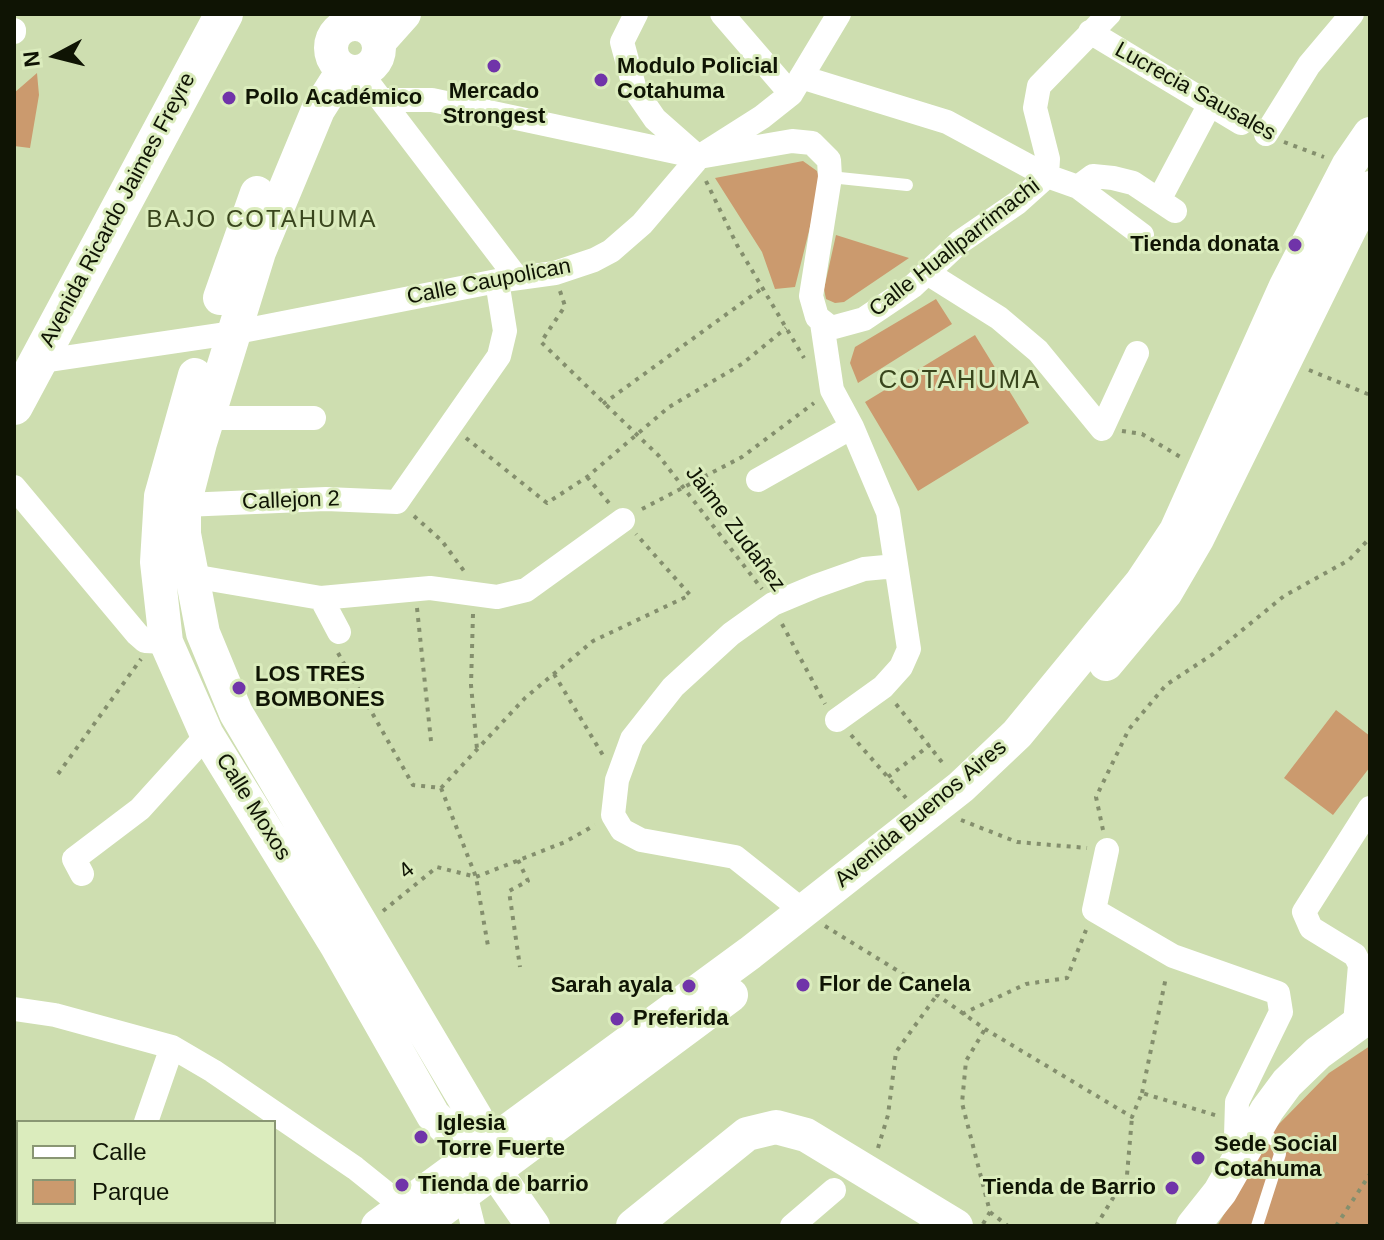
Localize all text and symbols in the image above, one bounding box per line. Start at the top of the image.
north arrow [16,16,96,96]
street label: Lucrecia Sausales [1110,37,1280,147]
text: N [18,50,45,68]
place label: Modulo Policial Cotahuma [617,54,778,106]
marker: Mercado Strongest [485,57,503,75]
street label: Avenida Ricardo Jaimes Freyre [34,68,202,352]
marker: Modulo Policial Cotahuma [592,71,610,89]
place label: Mercado Strongest [443,79,545,130]
place label: Pollo Académico [245,85,422,111]
marker: Pollo Académico [220,89,238,107]
street label: Calle Huallparrimachi [864,173,1046,323]
district label: BAJO COTAHUMA [147,206,377,234]
place label: Tienda donata [1130,232,1279,258]
marker: Tienda donata [1286,236,1304,254]
street label: Calle Caupolican [405,253,573,311]
district label: COTAHUMA [879,365,1041,397]
street label: Jaime Zudañez [679,461,791,597]
street label: Callejon 2 [242,486,340,516]
place label: LOS TRES BOMBONES [255,662,385,714]
marker: LOS TRES BOMBONES [230,679,248,697]
street label: Avenida Buenos Aires [830,734,1012,894]
street label: Calle Moxos [210,749,296,865]
street label: 4 [394,857,420,885]
place label: Flor de Canela [819,972,971,998]
place label: Sarah ayala [551,973,673,999]
marker: Flor de Canela [794,976,812,994]
marker: Sarah ayala [680,977,698,995]
place label: Preferida [633,1006,728,1032]
marker: Preferida [608,1010,626,1028]
place label: Iglesia Torre Fuerte [437,1111,565,1162]
legend [16,1120,276,1224]
marker: Iglesia Torre Fuerte [412,1128,430,1146]
place label: Sede Social Cotahuma [1214,1132,1338,1184]
text: Calle [92,1138,147,1165]
marker: Sede Social Cotahuma [1189,1149,1207,1167]
place label: Tienda de barrio [418,1172,589,1198]
place label: Tienda de Barrio [983,1175,1156,1201]
marker: Tienda de barrio [393,1176,411,1194]
text: Parque [92,1178,169,1205]
marker: Tienda de Barrio [1163,1179,1181,1197]

